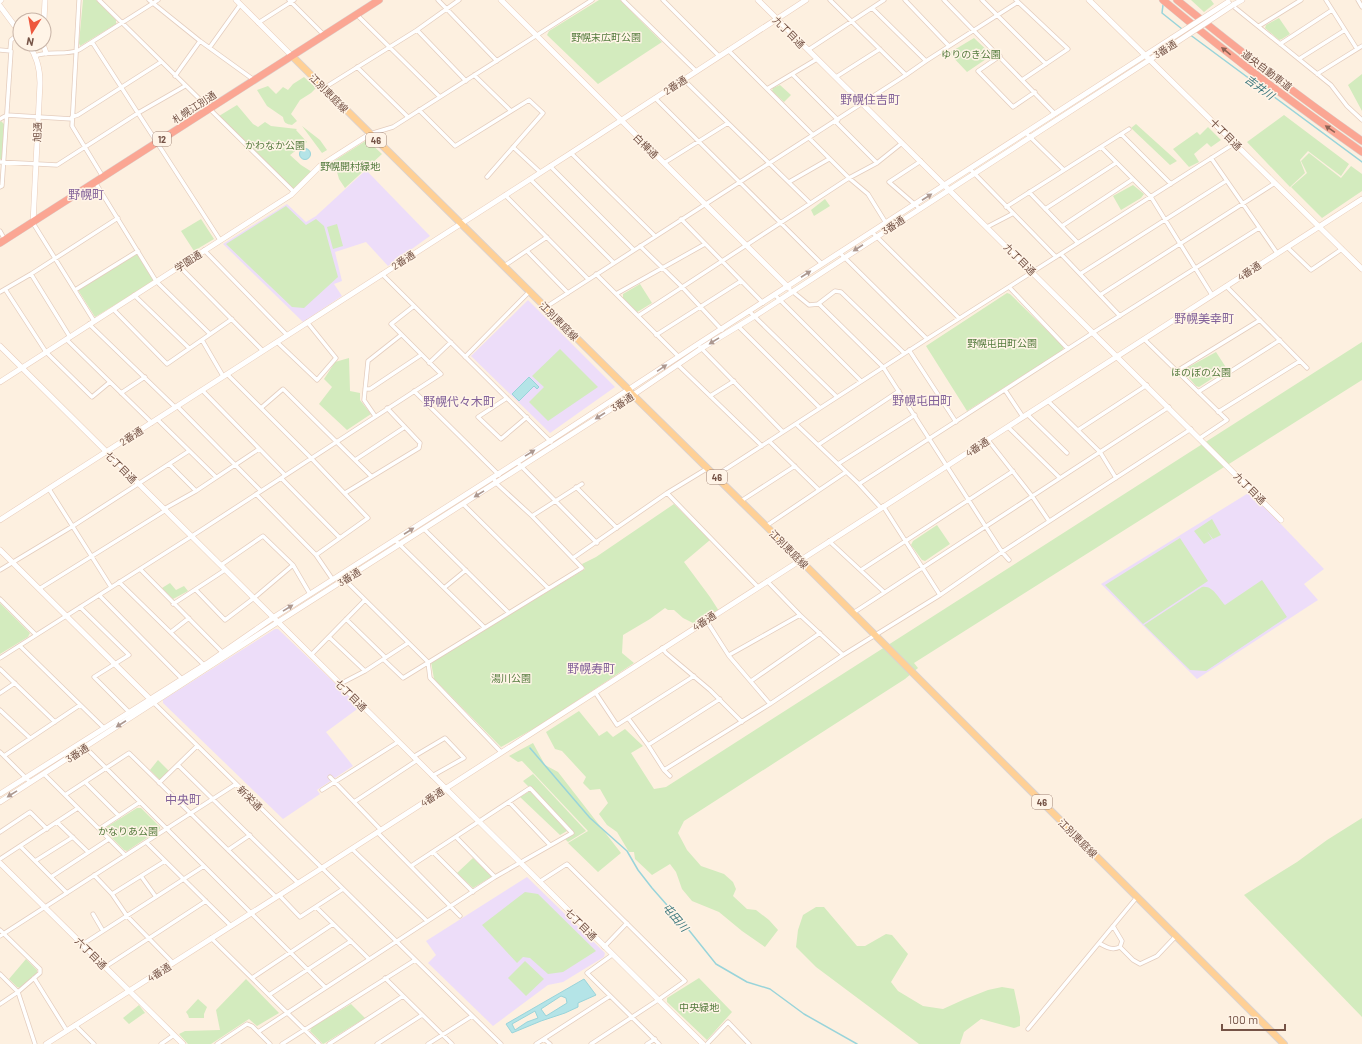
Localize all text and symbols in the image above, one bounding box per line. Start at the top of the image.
north arrow [12,12,52,52]
street label: 九丁目通 [771,14,807,50]
park label: 野幌末広町公園 [571,31,641,43]
text: N [25,35,35,49]
street label: 3番通 [1151,37,1179,61]
one-way arrow [1221,47,1232,56]
street label: 道央自動車道 [1239,47,1295,93]
park label: ゆりのき公園 [941,48,1001,60]
street label: 江別恵庭線 [307,71,351,115]
water label: 吉井川 [1243,72,1278,103]
street label: 2番通 [661,73,689,97]
street label: 札幌江別通 [170,88,218,126]
district label: 野幌住吉町 [840,92,900,106]
street label: 十丁目通 [1208,116,1244,152]
street label: 旭通 [30,122,44,142]
one-way arrow [1325,125,1335,133]
street label: 白樺通 [631,131,661,161]
road number: 12 [153,132,171,146]
road number: 46 [366,133,386,147]
park label: かわなか公園 [245,139,305,151]
park label: 野幌開村緑地 [320,160,381,172]
district label: 野幌町 [68,187,104,201]
one-way arrow [921,193,933,200]
street label: 3番通 [879,213,907,237]
street label: 九丁目通 [1002,241,1038,277]
one-way arrow [853,244,864,252]
street label: 学園通 [172,248,204,274]
street label: 2番通 [389,248,417,272]
street label: 4番通 [1235,259,1263,283]
one-way arrow [800,271,812,278]
street label: 江別恵庭線 [537,299,581,343]
district label: 野幌美幸町 [1174,311,1234,325]
one-way arrow [709,337,719,345]
park label: 野幌屯田町公園 [967,337,1037,349]
one-way arrow [657,364,667,372]
park label: ほのぼの公園 [1171,366,1231,378]
street label: 3番通 [608,390,636,414]
district label: 野幌屯田町 [892,393,952,407]
district label: 野幌代々木町 [423,394,495,408]
one-way arrow [595,412,605,420]
street label: 2番通 [117,424,145,448]
street label: 4番通 [963,435,991,459]
street label: 七丁目通 [103,449,139,485]
one-way arrow [525,450,536,457]
road number: 46 [707,470,727,484]
street label: 九丁目通 [1232,470,1268,506]
one-way arrow [474,490,484,498]
one-way arrow [404,527,414,535]
street label: 江別恵庭線 [767,527,811,571]
street label: 3番通 [335,565,363,589]
one-way arrow [283,604,293,612]
street label: 4番通 [690,609,718,633]
district label: 野幌寿町 [567,661,615,675]
park label: 湯川公園 [491,672,531,684]
street label: 七丁目通 [333,677,369,713]
one-way arrow [116,720,126,728]
street label: 3番通 [63,741,91,765]
street label: 新栄通 [235,783,265,813]
street label: 4番通 [418,785,446,809]
one-way arrow [6,791,17,798]
district label: 中央町 [165,792,201,806]
road number: 46 [1032,795,1052,809]
street label: 江別恵庭線 [1056,816,1100,860]
park label: かなりあ公園 [98,825,158,837]
water label: 屯田川 [660,900,692,935]
street label: 七丁目通 [563,906,599,942]
street label: 六丁目通 [73,935,109,971]
street label: 4番通 [145,960,173,984]
park label: 中央緑地 [679,1001,720,1013]
scale bar [1222,1006,1285,1032]
text: 100 m [1228,1012,1258,1026]

